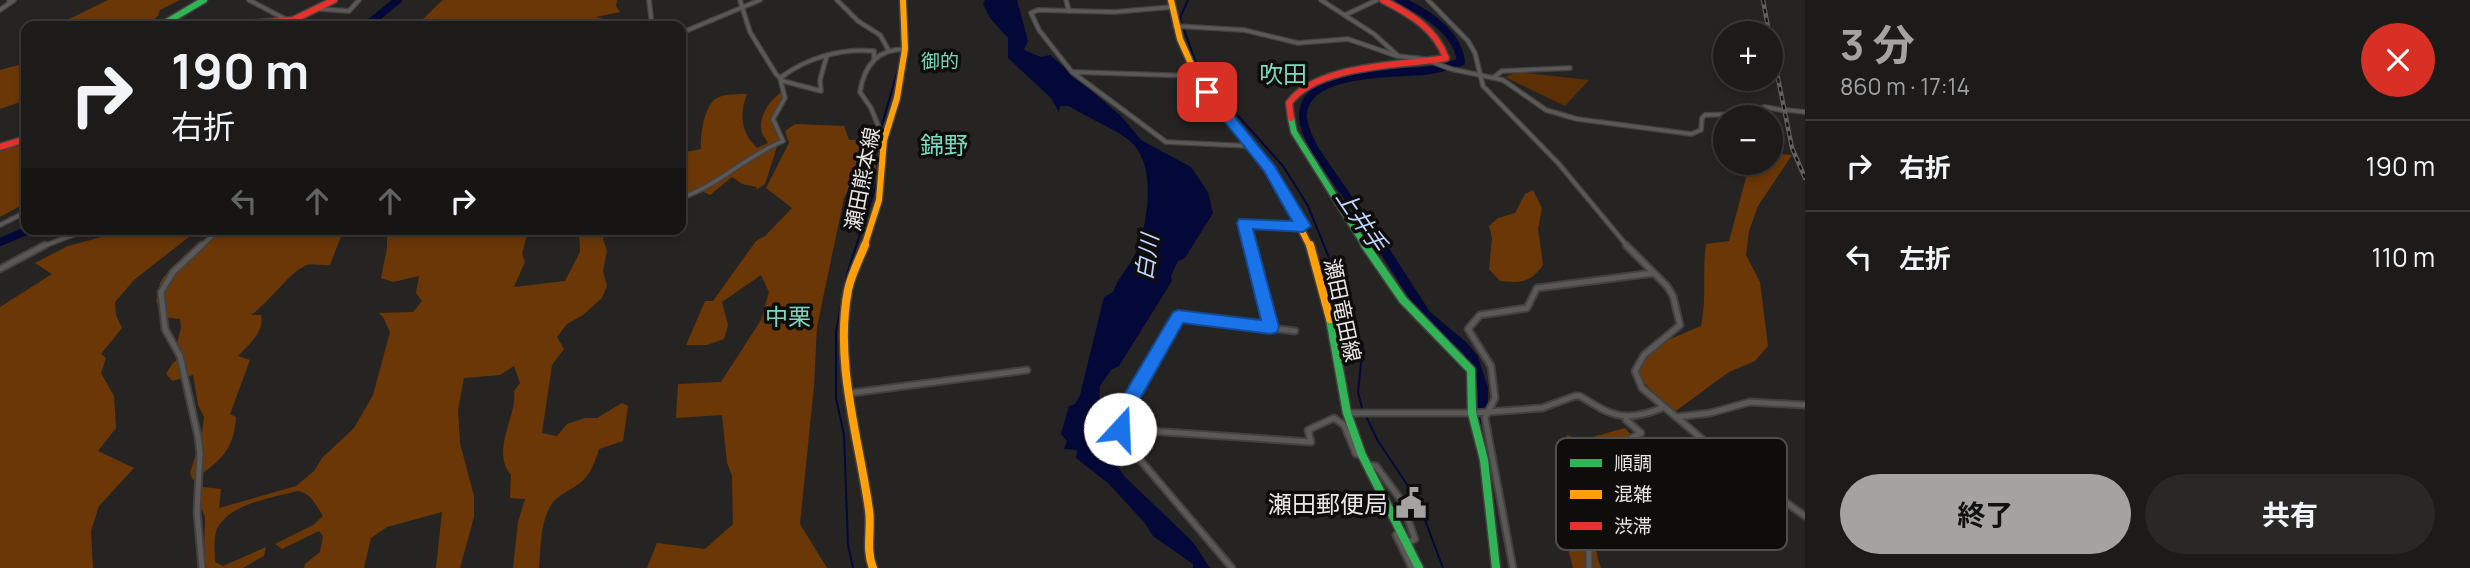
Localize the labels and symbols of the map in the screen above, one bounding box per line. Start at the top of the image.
district label: 御的 [921,48,959,74]
district label: 吹田 [1259,57,1307,90]
pin [1177,62,1237,122]
street label: 瀬田熊本線 [838,125,886,233]
district label: 錦野 [920,128,968,161]
water label: 上井手 [1329,182,1396,259]
water label: 白川 [1127,229,1165,282]
street label: 瀬田竜田線 [1318,256,1368,364]
district label: 中栗 [765,300,811,332]
position arrow [1083,392,1157,466]
legend [1556,438,1787,550]
text: 順調 [1614,450,1652,476]
text: 混雑 [1614,481,1652,507]
public building icon: 瀬田郵便局 [1394,486,1428,520]
place label: 瀬田郵便局 [1268,487,1388,520]
text: 渋滞 [1614,513,1652,539]

